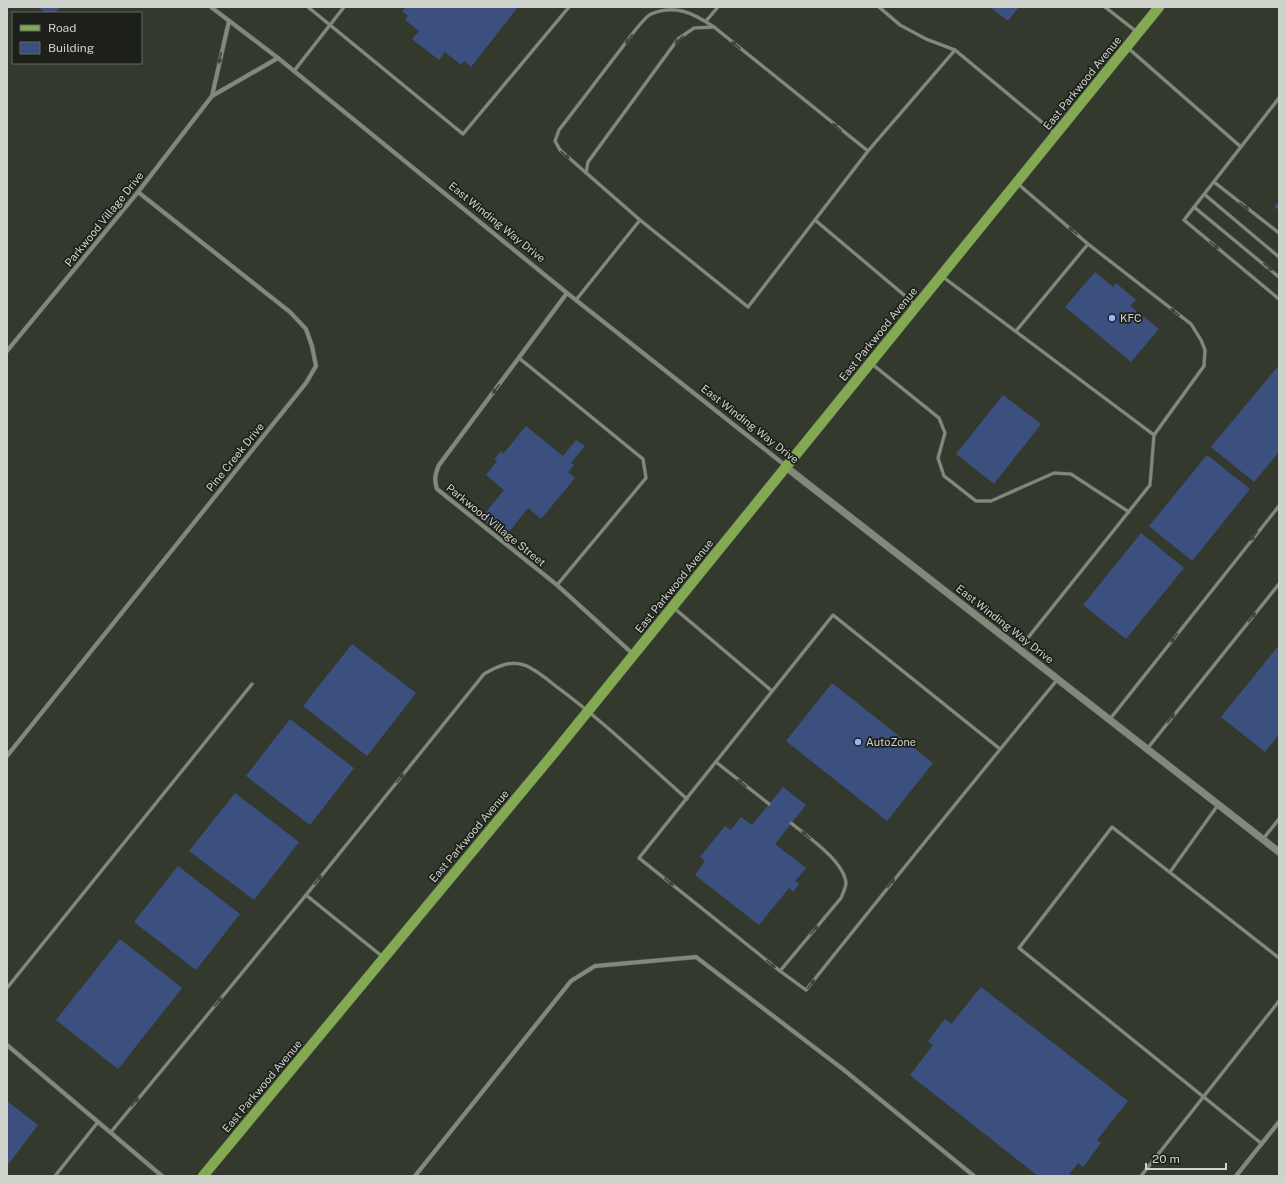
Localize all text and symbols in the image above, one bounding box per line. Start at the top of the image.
legend [12,12,142,64]
text: Road [48,21,76,35]
one-way arrow [624,33,633,44]
street label: East Parkwood Avenue [1041,34,1123,132]
one-way arrow [674,35,684,44]
one-way arrow [731,40,742,49]
text: Building [48,41,94,55]
one-way arrow [217,52,223,64]
one-way arrow [832,122,843,131]
one-way arrow [561,150,570,159]
street label: Parkwood Village Drive [62,169,146,269]
street label: East Winding Way Drive [446,179,548,265]
one-way arrow [1239,201,1250,210]
one-way arrow [1068,227,1078,236]
one-way arrow [1209,240,1220,249]
one-way arrow [1262,263,1273,272]
street label: East Parkwood Avenue [837,285,919,383]
one-way arrow [1170,307,1181,316]
place label: KFC [1120,312,1142,324]
marker: KFC [1107,313,1117,323]
street label: East Winding Way Drive [699,382,801,466]
one-way arrow [491,384,500,395]
street label: Pine Creek Drive [204,420,266,494]
street label: Parkwood Village Street [444,481,548,569]
one-way arrow [1250,530,1259,541]
street label: East Parkwood Avenue [633,537,715,635]
street label: East Winding Way Drive [954,582,1056,666]
one-way arrow [1248,611,1257,622]
one-way arrow [1169,632,1178,643]
one-way arrow [1167,713,1176,724]
place label: AutoZone [866,736,916,748]
marker: AutoZone [853,737,863,747]
one-way arrow [395,773,404,784]
one-way arrow [737,779,748,787]
street label: East Parkwood Avenue [427,787,511,885]
one-way arrow [800,831,811,839]
one-way arrow [314,874,323,885]
one-way arrow [887,877,896,888]
one-way arrow [664,878,675,887]
one-way arrow [809,925,818,936]
one-way arrow [765,959,776,968]
one-way arrow [806,979,815,990]
one-way arrow [214,996,223,1007]
street label: East Parkwood Avenue [220,1037,304,1135]
one-way arrow [131,1096,140,1107]
scale bar [1146,1145,1226,1171]
text: 20 m [1152,1152,1180,1166]

